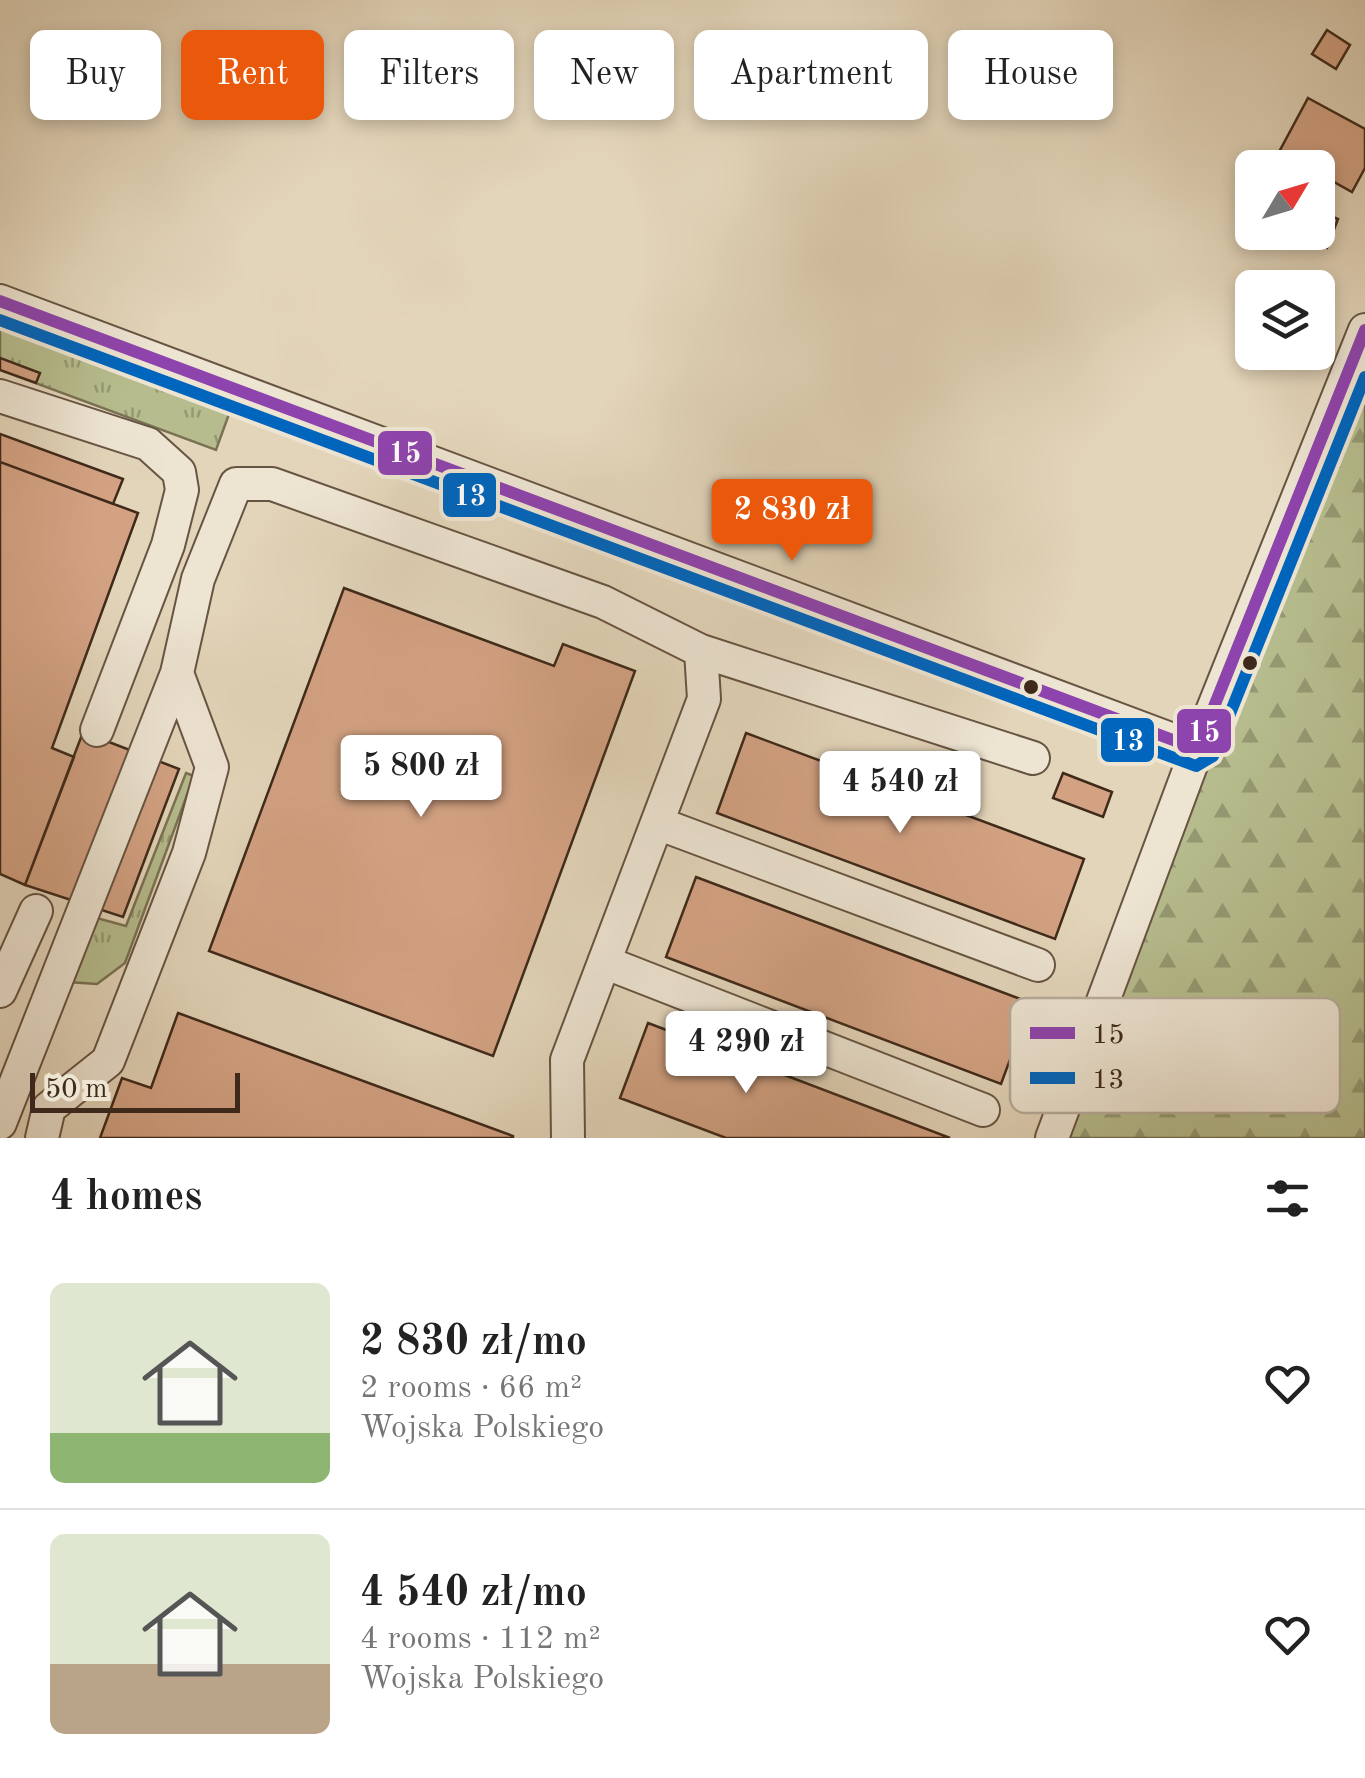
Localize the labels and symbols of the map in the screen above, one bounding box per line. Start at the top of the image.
north arrow [1235,150,1335,250]
line badge: 15 [376,429,434,477]
text: 15 [389,441,421,469]
line badge: 13 [441,471,498,519]
pin: 2 830 zł [689,479,895,564]
text: 13 [454,484,486,512]
unlabelled marker [1240,653,1260,673]
unlabelled marker [1021,677,1041,697]
line badge: 15 [1175,707,1233,755]
line badge: 13 [1099,716,1156,764]
text: 15 [1188,720,1220,748]
text: 13 [1112,729,1144,757]
pin: 5 800 zł [318,735,524,820]
pin: 4 540 zł [797,751,1003,836]
legend [1010,998,1340,1113]
pin: 4 290 zł [643,1011,849,1096]
text: 15 [1092,1022,1124,1050]
text: 13 [1092,1067,1124,1095]
scale bar [30,1068,240,1112]

